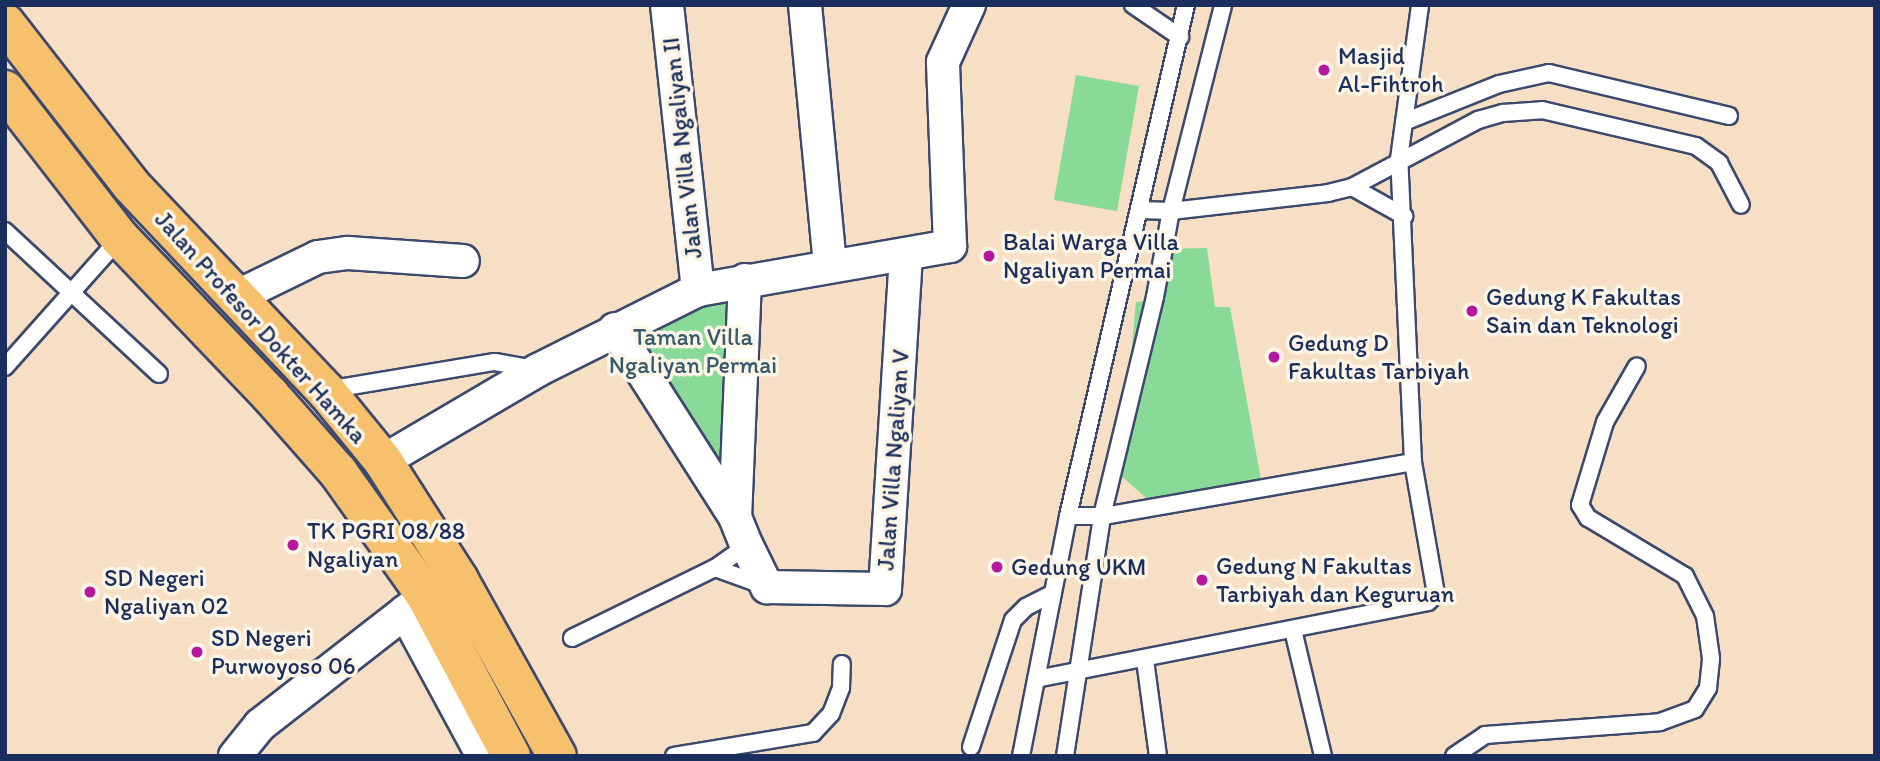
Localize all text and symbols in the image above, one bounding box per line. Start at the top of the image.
street label: Jalan Villa Ngaliyan II [656,35,708,261]
place label: Masjid Al-Fihtroh [1338,42,1444,98]
marker: Masjid Al-Fihtroh [1316,62,1332,78]
street label: Jalan Profesor Dokter Hamka [149,205,373,449]
place label: Balai Warga Villa Ngaliyan Permai [1003,228,1178,284]
marker: Balai Warga Villa Ngaliyan Permai [981,248,997,264]
place label: Gedung K Fakultas Sain dan Teknologi [1486,283,1680,339]
marker: Gedung K Fakultas Sain dan Teknologi [1464,303,1480,319]
park label: Taman Villa Ngaliyan Permai [609,323,777,379]
place label: Gedung D Fakultas Tarbiyah [1288,329,1470,385]
street label: Jalan Villa Ngaliyan V [871,348,915,572]
marker: Gedung D Fakultas Tarbiyah [1266,349,1282,365]
place label: TK PGRI 08/88 Ngaliyan [307,517,465,573]
marker: TK PGRI 08/88 Ngaliyan [285,537,301,553]
place label: Gedung N Fakultas Tarbiyah dan Keguruan [1216,552,1454,608]
place label: Gedung UKM [1011,553,1146,581]
marker: Gedung UKM [989,559,1005,575]
place label: SD Negeri Ngaliyan 02 [104,564,228,620]
marker: Gedung N Fakultas Tarbiyah dan Keguruan [1194,572,1210,588]
marker: SD Negeri Ngaliyan 02 [82,584,98,600]
place label: SD Negeri Purwoyoso 06 [211,624,355,680]
marker: SD Negeri Purwoyoso 06 [189,644,205,660]

